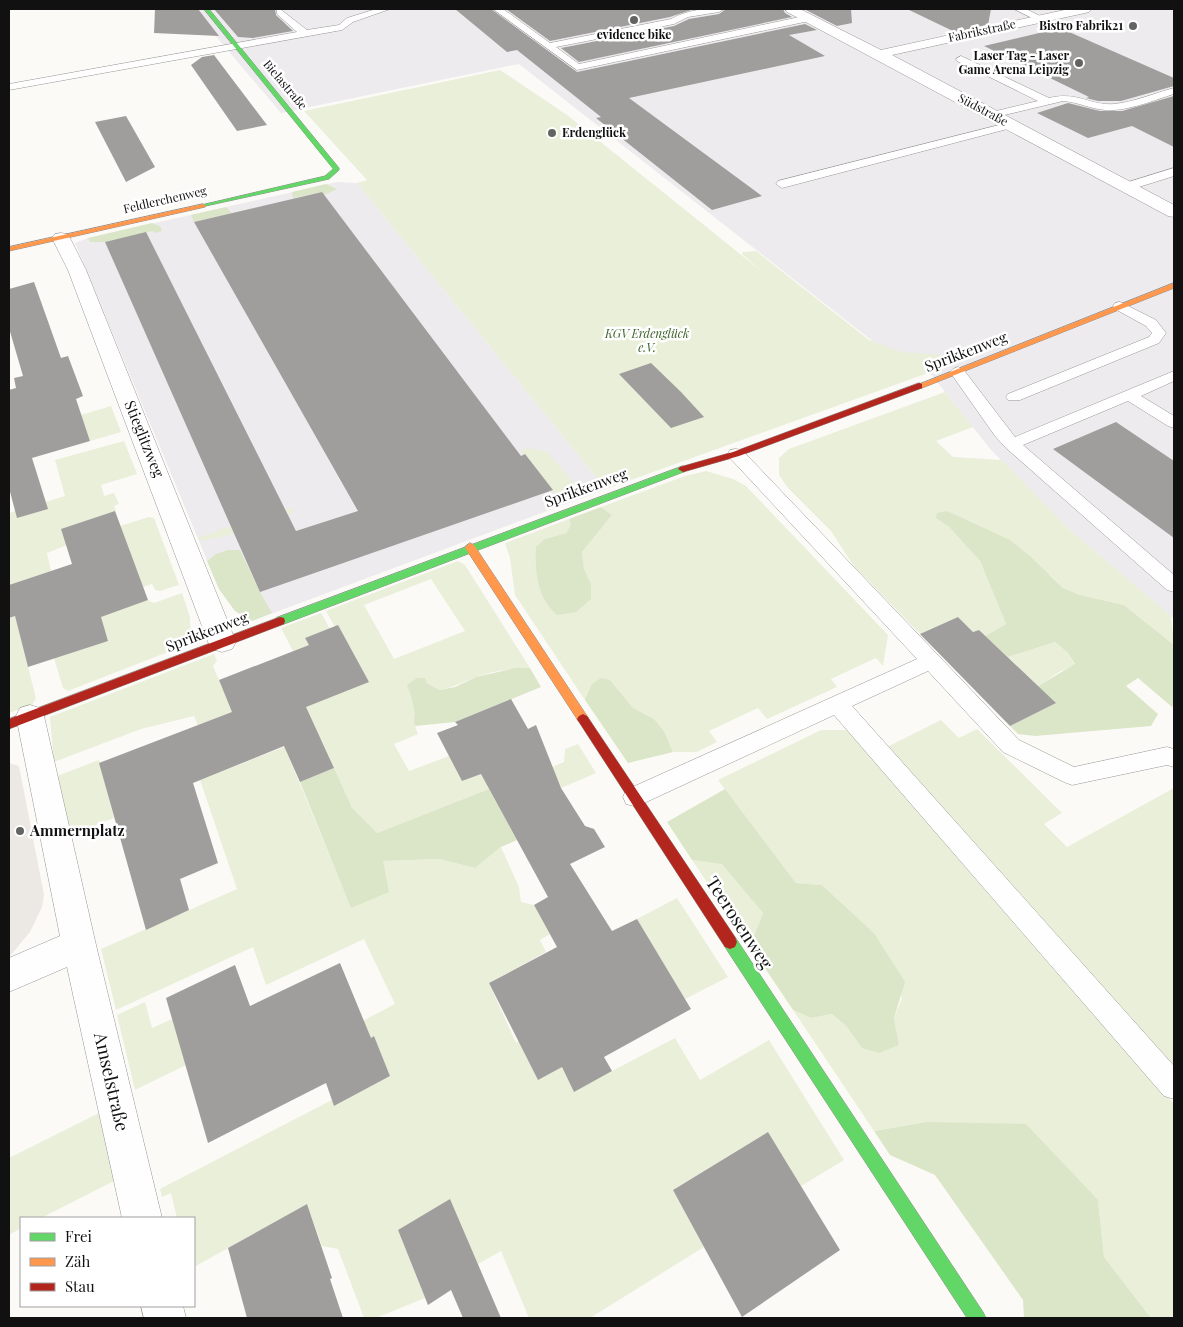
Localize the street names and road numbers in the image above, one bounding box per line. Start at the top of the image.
street label: Fabrikstraße [946,15,1017,45]
street label: Bielastraße [260,56,311,113]
street label: Südstraße [956,89,1011,129]
street label: Feldlerchenweg [122,182,209,216]
street label: Sprikkenweg [922,326,1010,376]
street label: Stieglitzweg [120,397,169,480]
street label: Sprikkenweg [541,463,630,511]
street label: Sprikkenweg [163,606,251,656]
street label: Teerosenweg [701,871,779,974]
street label: Amselstraße [89,1029,135,1134]

